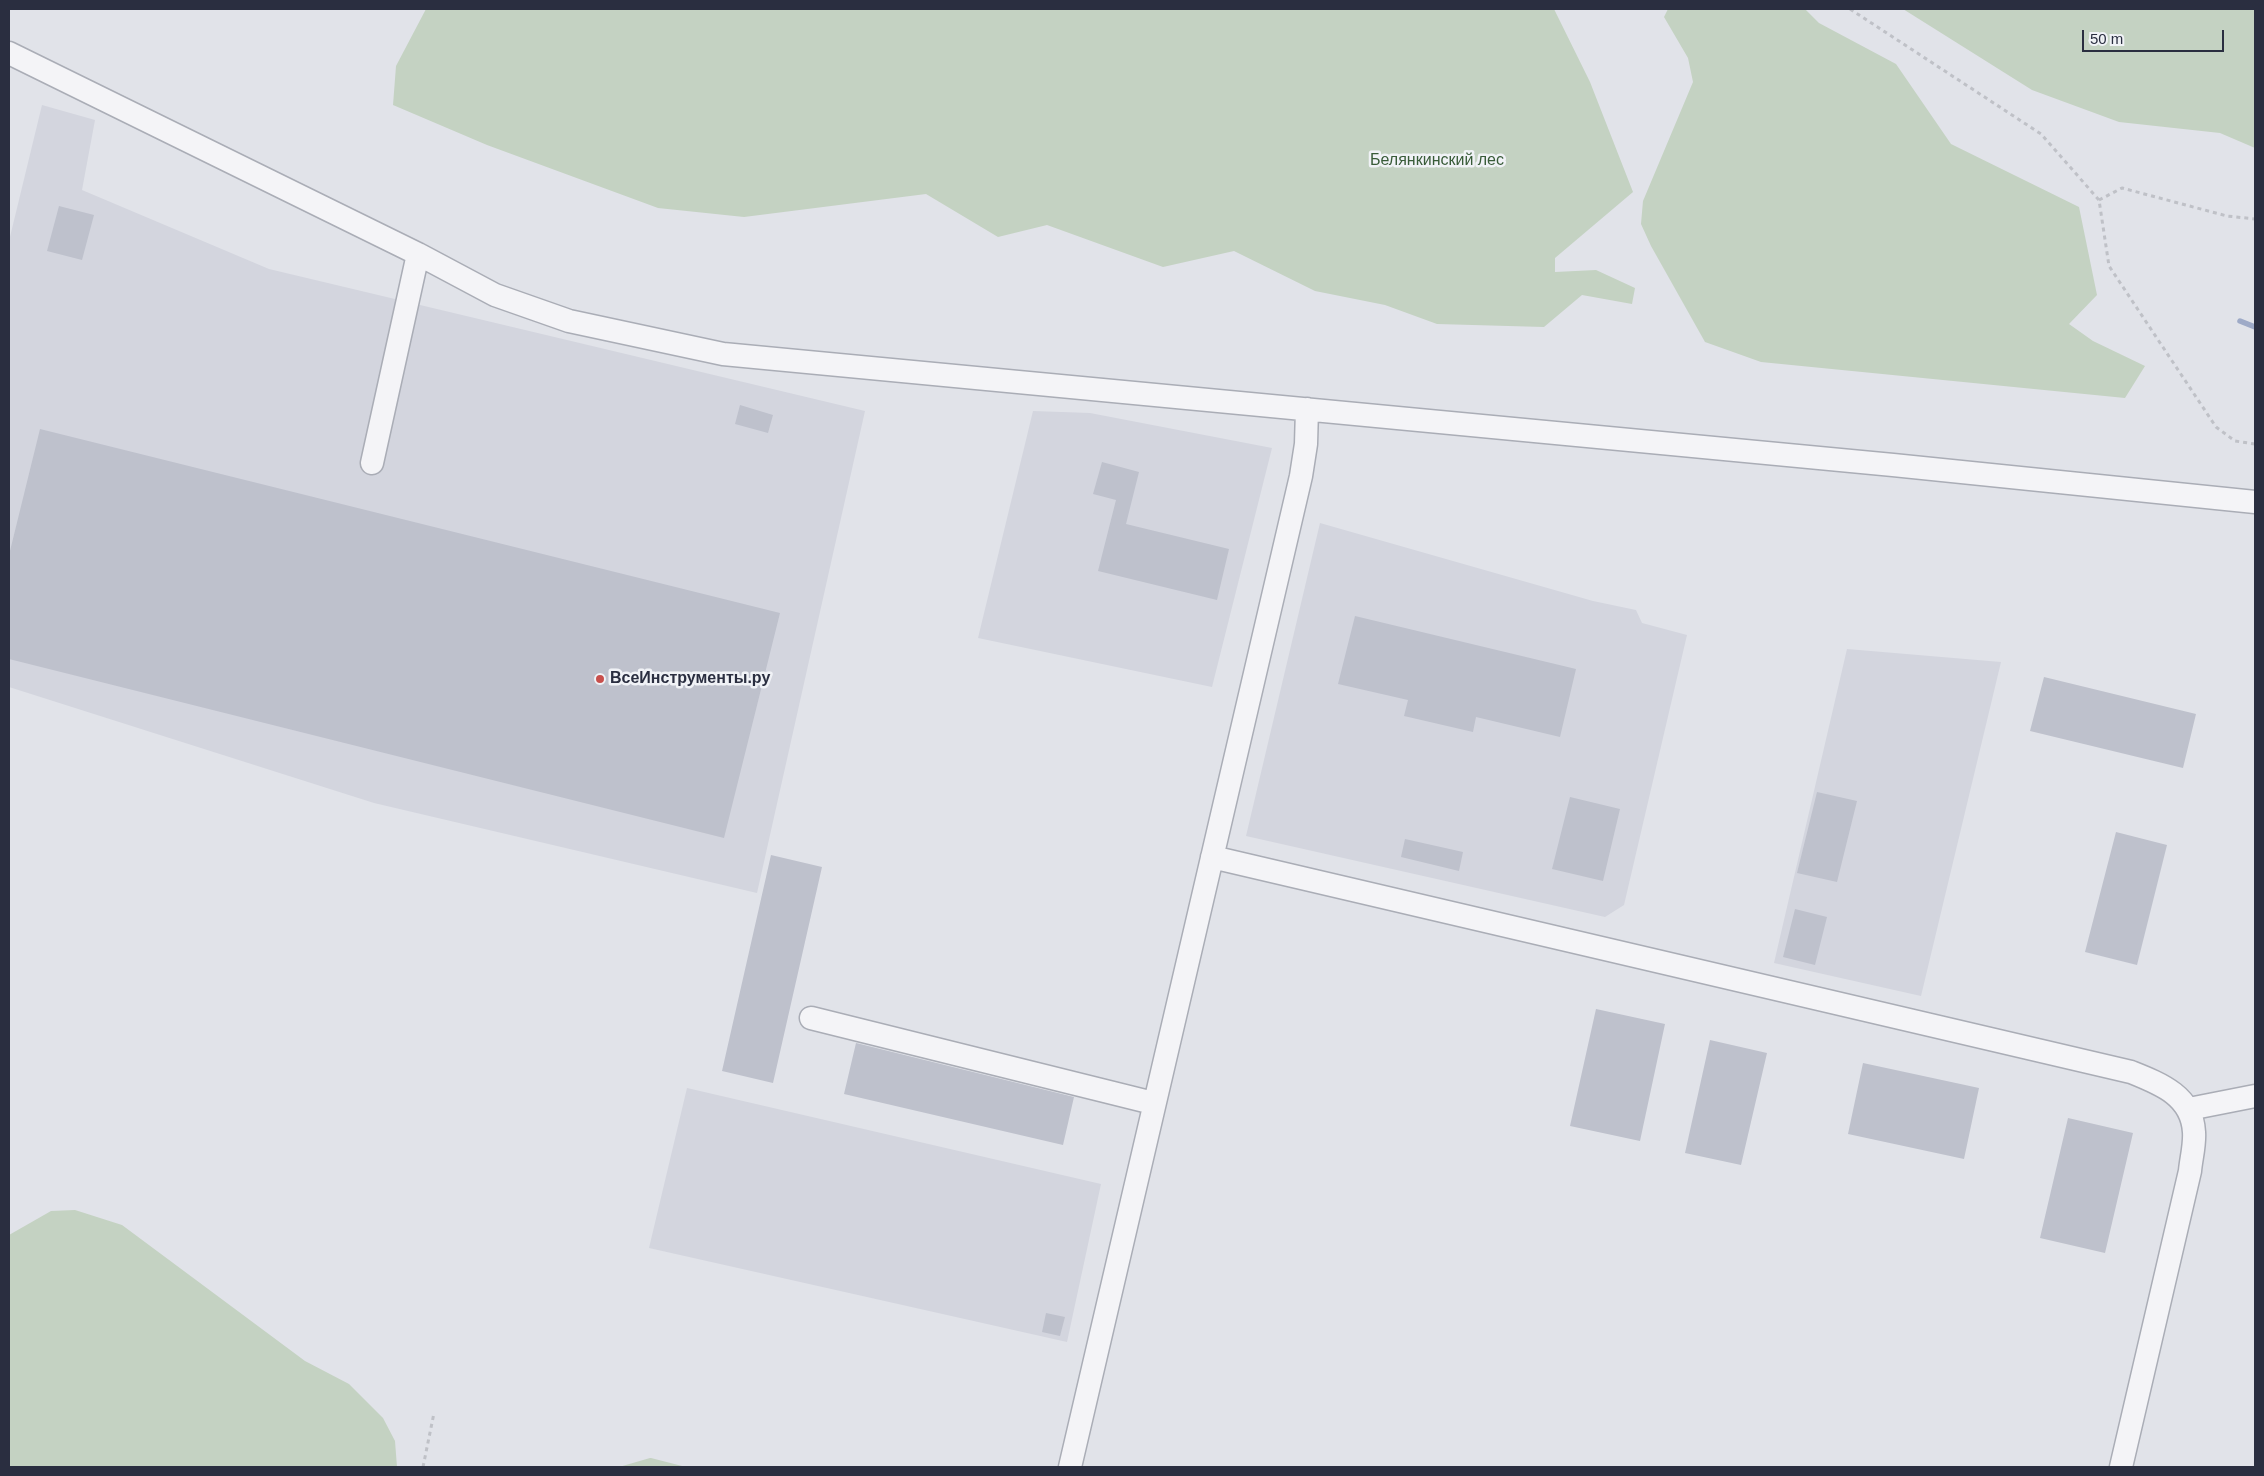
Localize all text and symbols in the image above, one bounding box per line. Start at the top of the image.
scale bar [2084,20,2226,52]
text: 50 m [2090,30,2123,47]
park label: Белянкинский лес [1370,151,1504,171]
place label: ВсеИнструменты.ру [610,669,770,689]
marker: ВсеИнструменты.ру [594,673,606,685]

